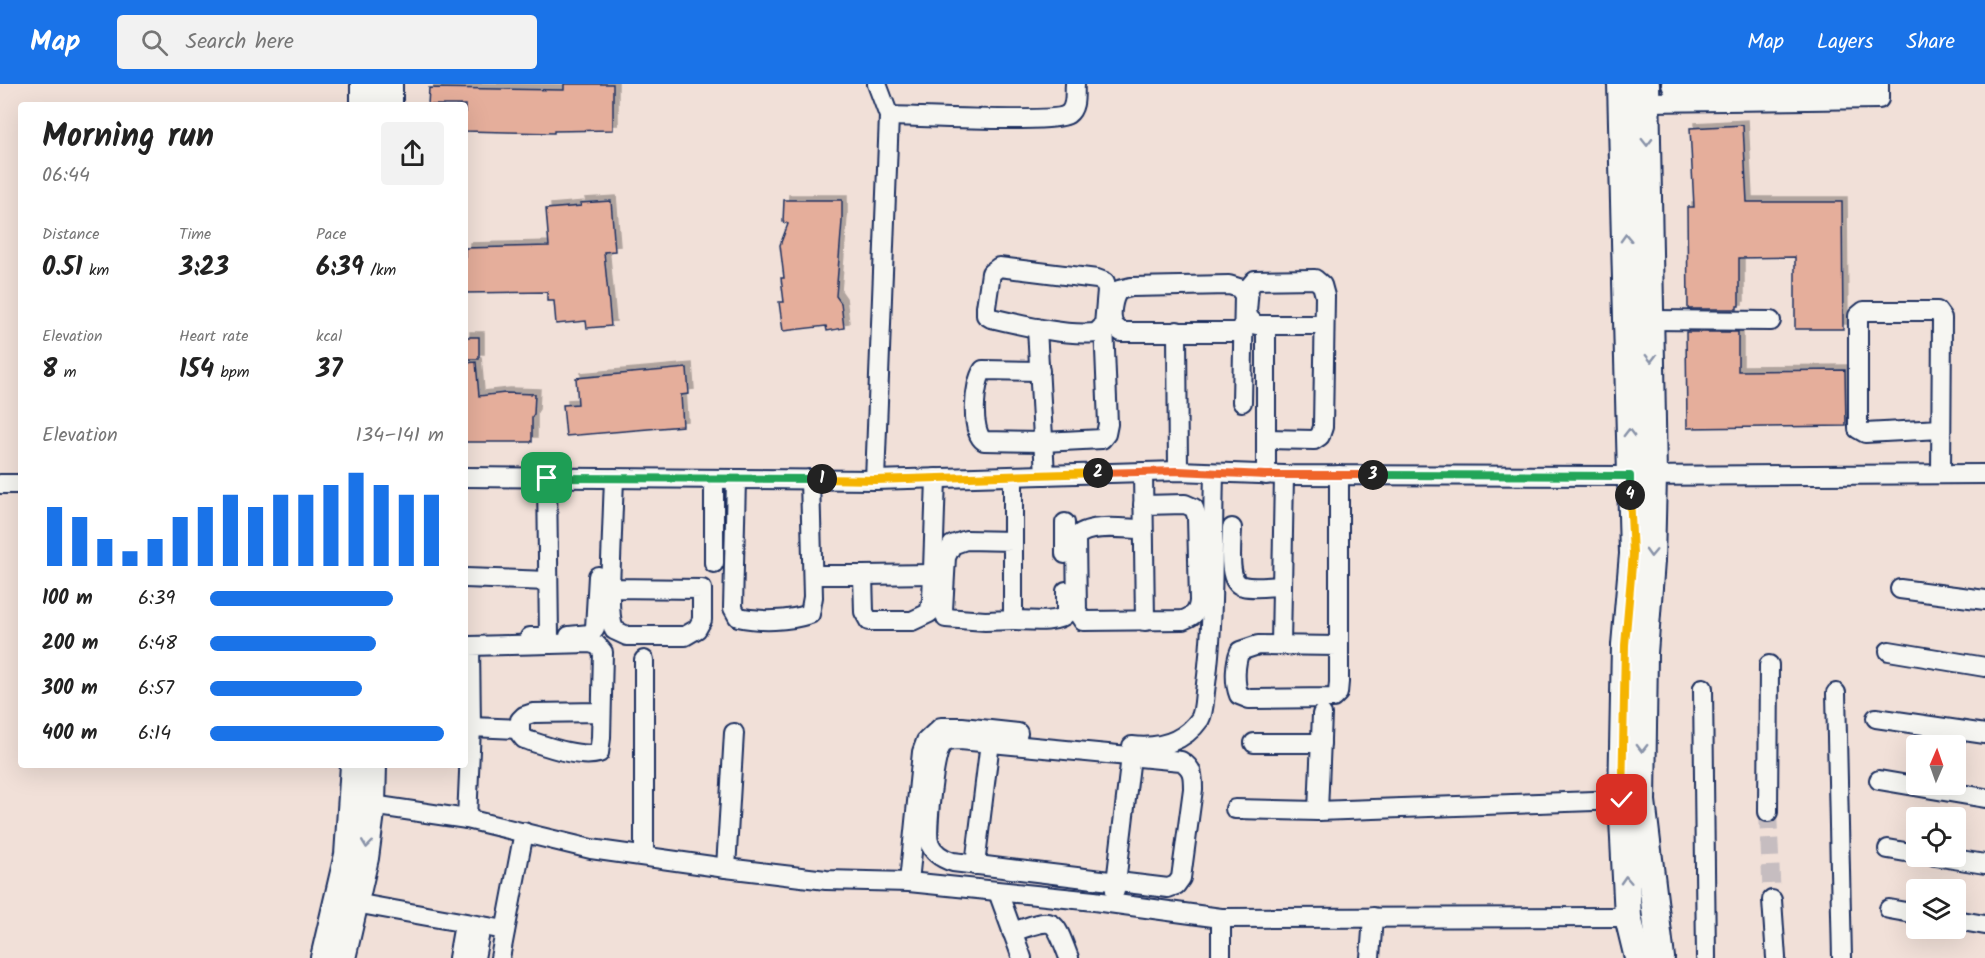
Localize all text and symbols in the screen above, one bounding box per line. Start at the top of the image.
search box [117,15,537,69]
text: Map [30,20,81,65]
text: Search here [186,25,294,60]
icon: search [138,26,171,59]
text: Map [1747,26,1784,59]
text: Layers [1817,26,1873,59]
text: Share [1906,26,1955,59]
text: Morning run [42,111,214,164]
button: share [381,122,444,185]
one-way arrow [1641,138,1653,147]
text: 06:44 [42,160,90,192]
text: Distance [42,222,100,247]
text: Time [179,222,211,247]
text: Pace [316,222,347,247]
one-way arrow [1620,234,1632,243]
text: 0.51 [42,247,83,289]
text: 3:23 [179,247,229,289]
text: 6:39 [316,247,364,289]
text: km [83,258,109,283]
text: /km [364,258,396,283]
text: Elevation [42,324,103,349]
text: Heart rate [179,324,249,349]
text: kcal [316,324,342,349]
text: 8 [42,349,57,391]
text: 154 [179,349,214,391]
text: 37 [316,349,343,391]
one-way arrow [1645,354,1657,363]
text: m [57,360,77,385]
text: bpm [214,360,249,385]
text: Elevation [42,420,118,452]
text: 134–141 m [356,420,444,452]
one-way arrow [1623,429,1635,438]
pin [521,452,572,503]
pin: 2 [1083,458,1113,488]
text: 2 [1093,460,1103,485]
pin: 3 [1358,460,1388,490]
icon: arrive [530,461,563,494]
text: 3 [1369,462,1377,487]
pin: 1 [807,464,837,494]
text: 1 [820,466,824,491]
pin: 4 [1615,480,1645,510]
text: 4 [1626,482,1634,507]
one-way arrow [1645,549,1657,558]
text: 100 m [42,583,93,615]
text: 6:39 [138,583,175,615]
text: 200 m [42,628,98,660]
text: 6:48 [138,628,177,660]
text: 300 m [42,673,98,705]
text: 6:57 [138,673,174,705]
text: 400 m [42,718,98,750]
text: 6:14 [138,718,171,750]
north arrow [1906,735,1966,795]
map controls [1906,735,1966,939]
one-way arrow [1636,744,1649,753]
pin [1596,774,1647,825]
icon: check [1605,783,1638,816]
button: locate [1906,807,1966,867]
one-way arrow [361,840,374,849]
one-way arrow [1619,875,1632,884]
button: layers [1906,879,1966,939]

